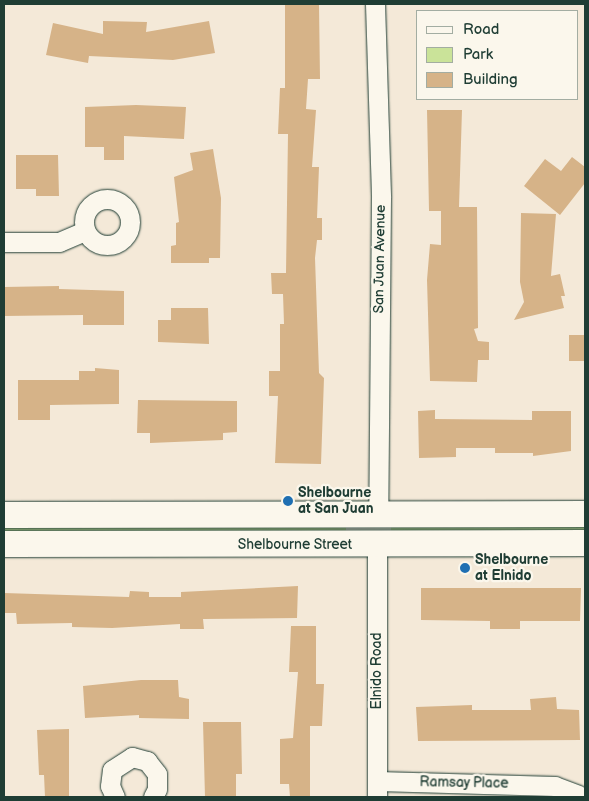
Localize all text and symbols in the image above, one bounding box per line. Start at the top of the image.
legend [416,10,579,100]
text: Road [463,20,499,39]
text: Park [463,45,493,64]
text: Building [463,70,518,89]
street label: San Juan Avenue [371,204,389,314]
place label: Shelbourne at San Juan [298,485,374,518]
marker: Shelbourne at San Juan [282,495,294,507]
street label: Shelbourne Street [238,537,352,553]
place label: Shelbourne at Elnido [475,552,548,584]
marker: Shelbourne at Elnido [459,562,471,574]
street label: Elnido Road [369,632,385,710]
street label: Ramsay Place [419,774,509,792]

